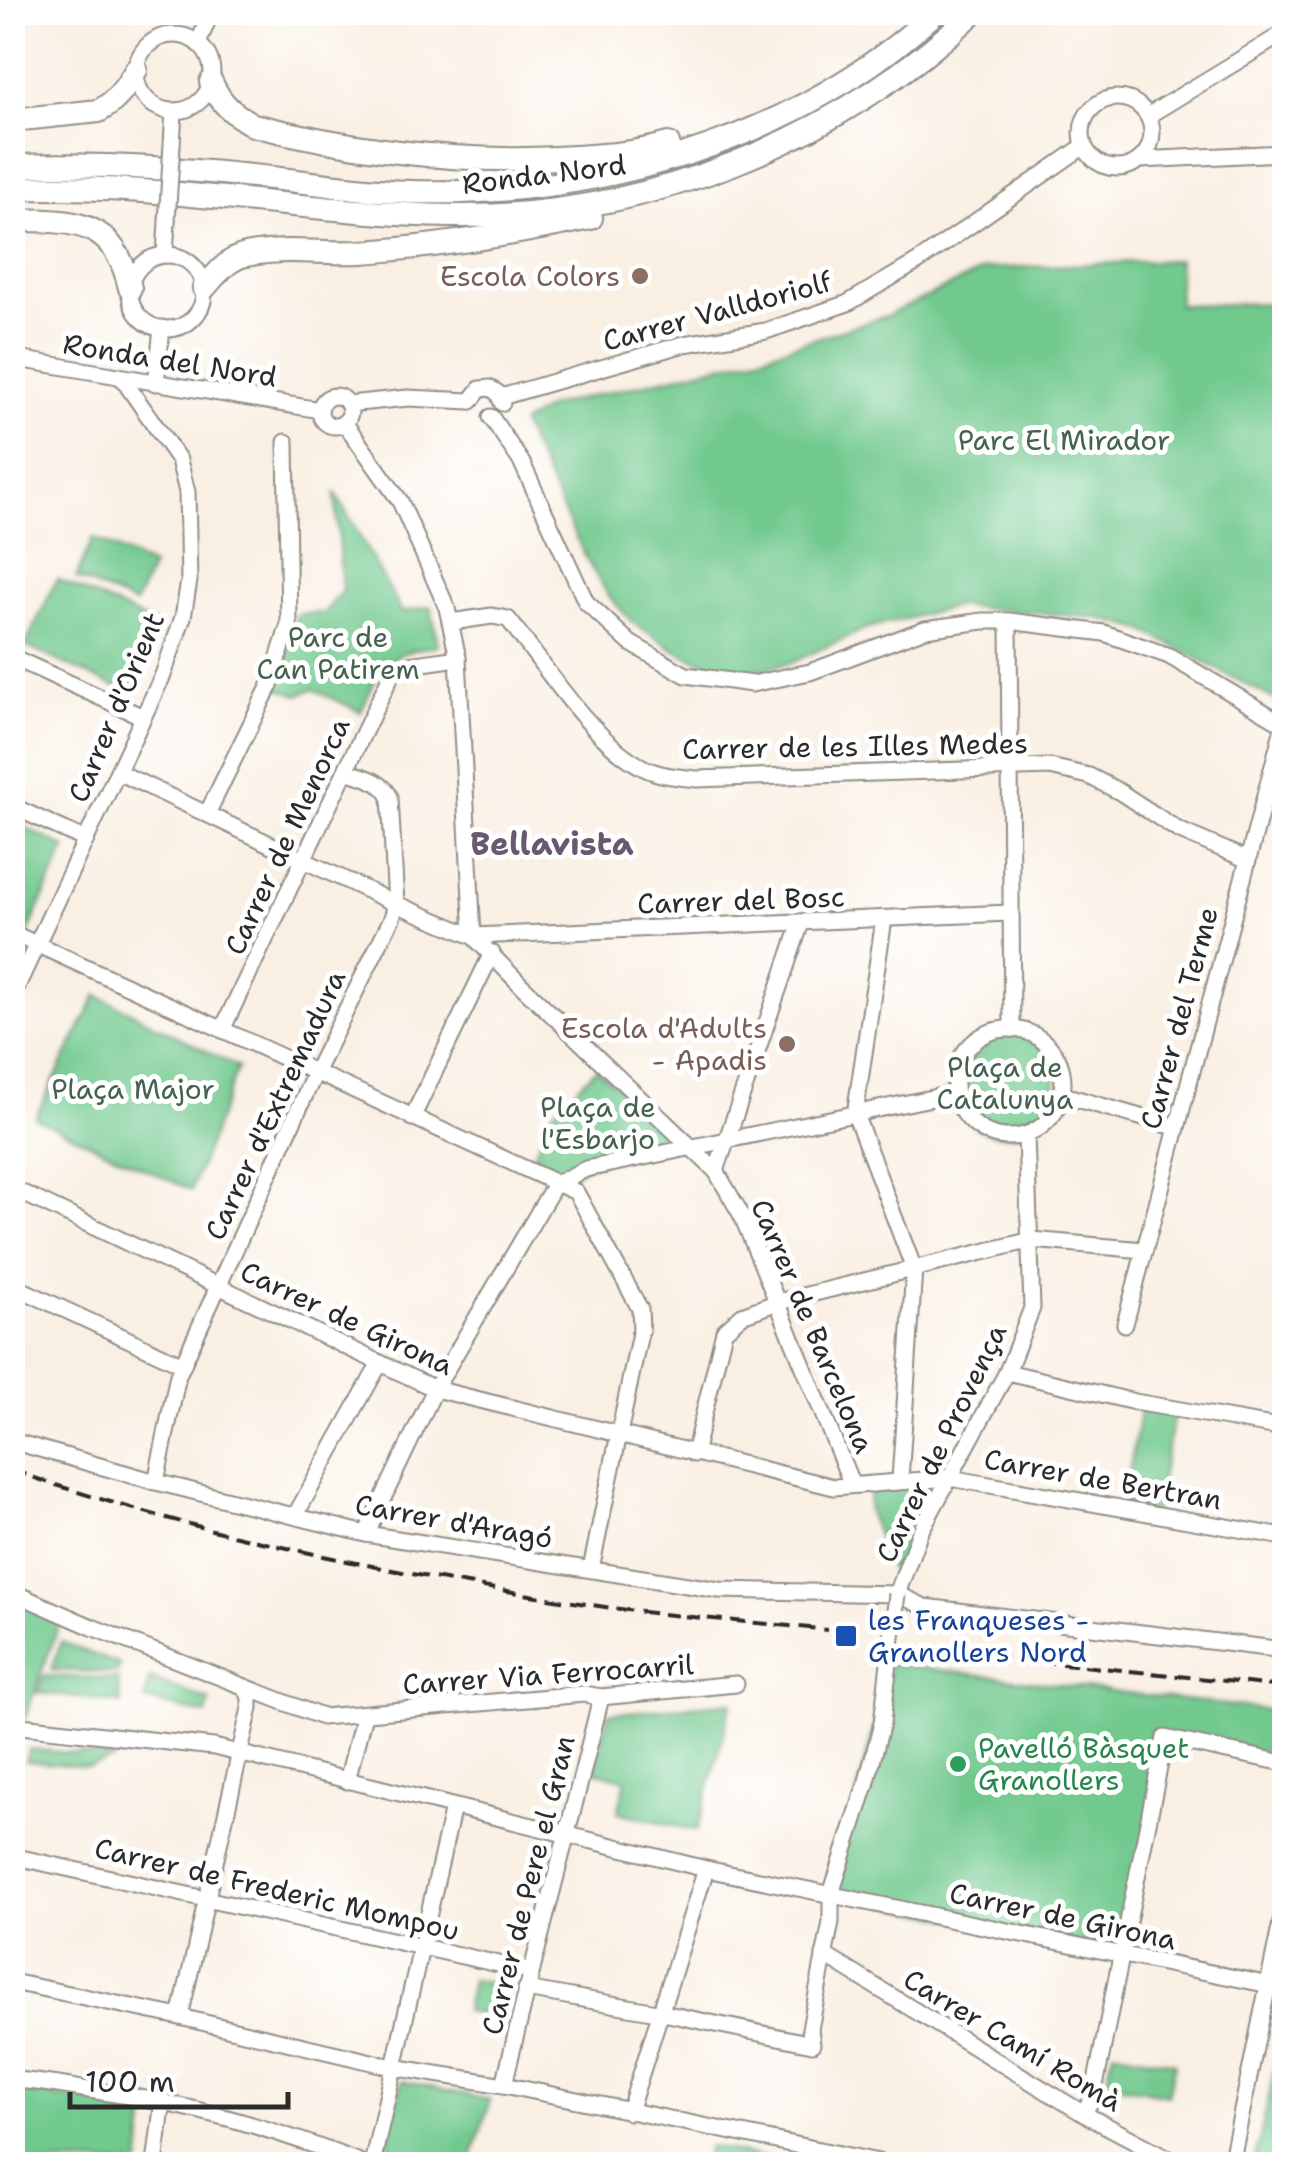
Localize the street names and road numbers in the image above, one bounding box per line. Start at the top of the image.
street label: Ronda Nord [460,145,628,203]
street label: Carrer Valldoriolf [598,262,836,360]
street label: Ronda del Nord [60,324,280,396]
street label: Carrer d'Orient [59,606,173,808]
street label: Carrer de Menorca [215,711,359,961]
street label: Carrer de les Illes Medes [682,724,1028,768]
street label: Carrer del Bosc [637,877,845,923]
street label: Carrer del Terme [1131,903,1227,1133]
street label: Carrer d'Extremadura [196,964,354,1246]
street label: Carrer de Barcelona [742,1193,884,1459]
street label: Carrer de Girona [234,1252,460,1384]
street label: Carrer de Provença [867,1317,1015,1569]
street label: Carrer de Bertran [981,1439,1225,1519]
street label: Carrer d'Aragó [352,1485,556,1557]
street label: Carrer Via Ferrocarril [401,1645,695,1703]
street label: Carrer de Pere el Gran [472,1731,584,2039]
street label: Carrer de Frederic Mompou [91,1828,463,1950]
street label: Carrer de Girona [946,1873,1180,1959]
street label: Carrer Camí Romà [897,1960,1129,2120]

